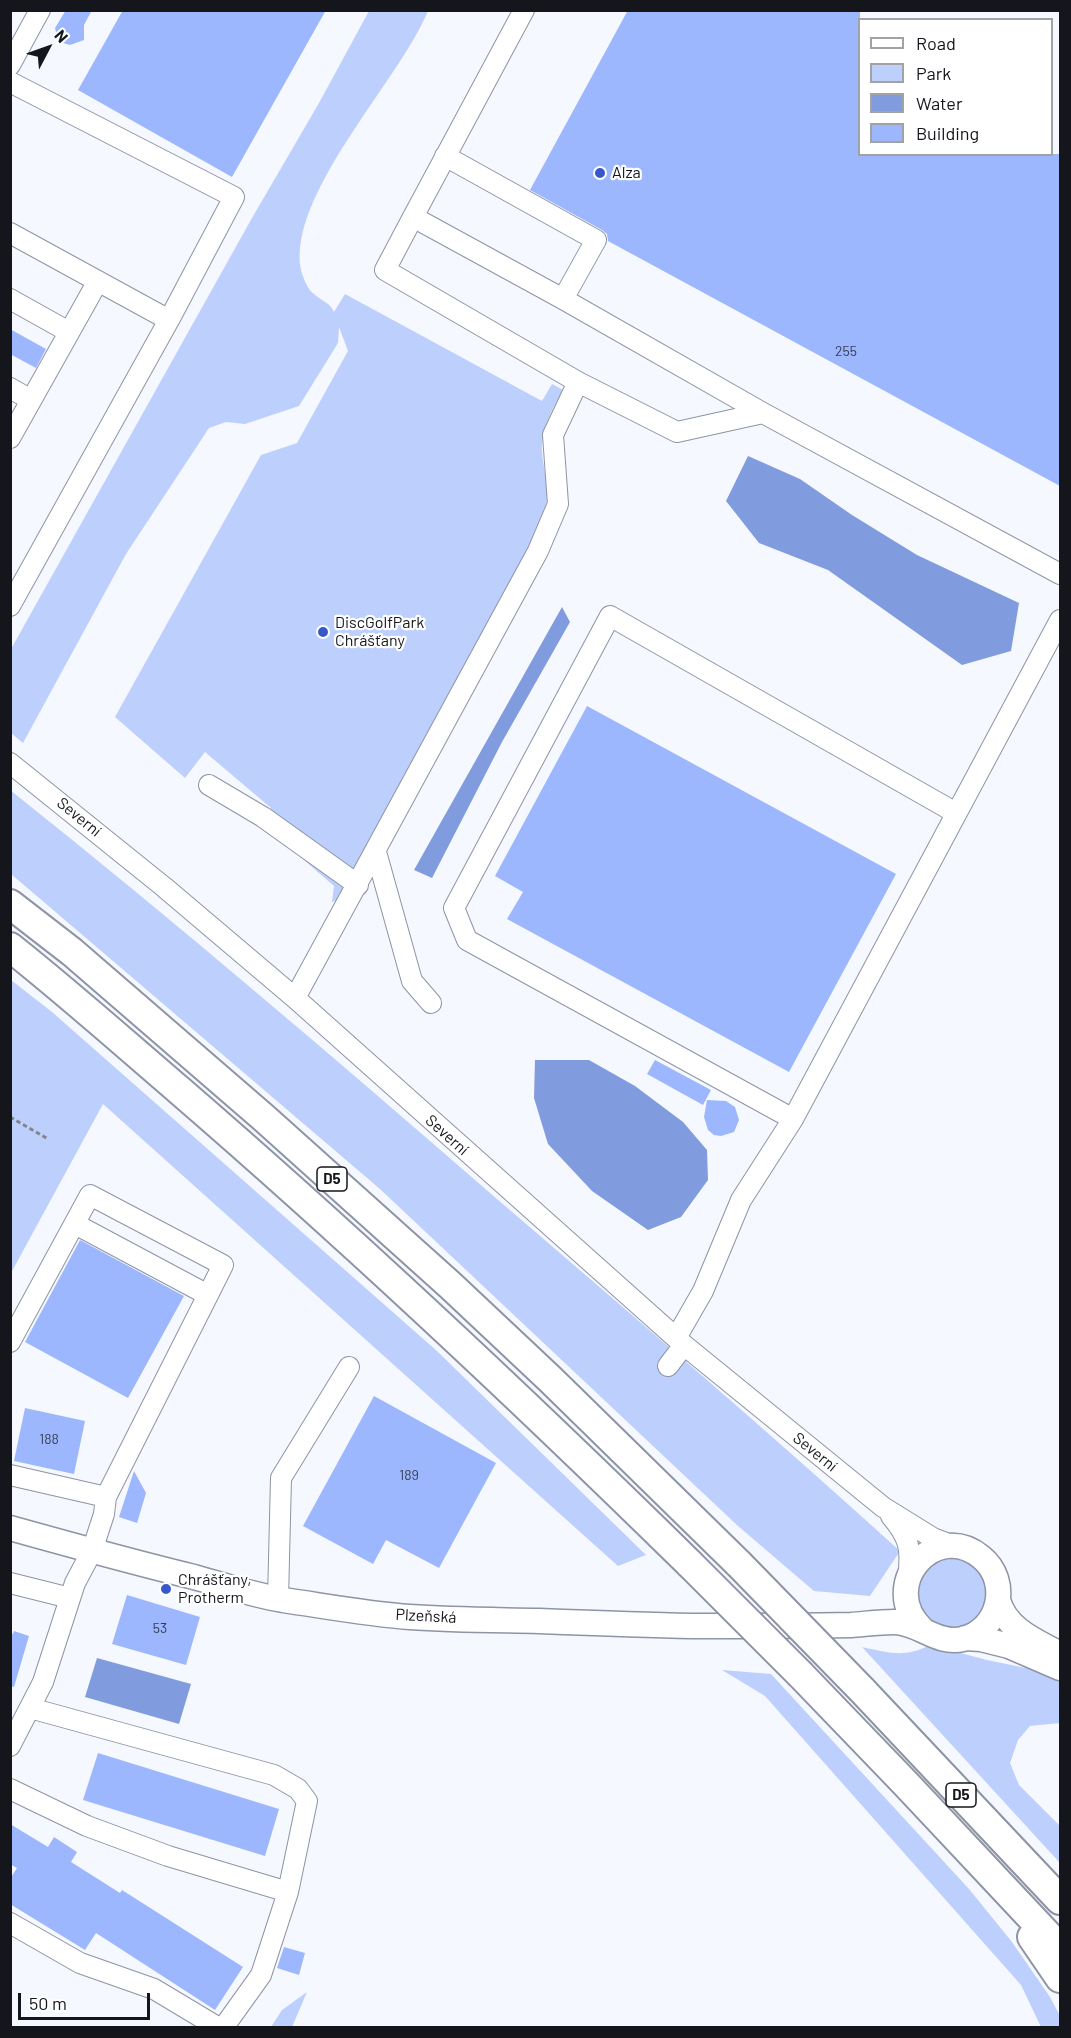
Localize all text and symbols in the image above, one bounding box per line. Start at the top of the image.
north arrow [18,18,78,78]
legend [858,18,1053,156]
text: N [51,26,73,46]
text: Road [916,32,956,54]
text: Park [916,62,951,84]
text: Water [916,92,963,114]
text: Building [916,122,979,144]
place label: Alza [612,163,641,183]
marker: Alza [593,166,607,180]
house number: 255 [835,343,857,359]
place label: DiscGolfPark Chrášťany [335,613,424,651]
marker: DiscGolfPark Chrášťany [316,625,330,639]
street label: Severní [53,793,105,841]
street label: Severní [421,1111,473,1159]
road number: D5 [317,1167,347,1191]
street label: Severní [789,1428,841,1476]
house number: 188 [39,1431,59,1447]
house number: 189 [399,1467,419,1483]
place label: Chrášťany, Protherm [178,1570,251,1608]
marker: Chrášťany, Protherm [159,1582,173,1596]
street label: Plzeňská [395,1605,457,1627]
house number: 53 [153,1620,167,1636]
road number: D5 [946,1783,976,1807]
scale bar [21,1981,153,2019]
text: 50 m [29,1992,67,2014]

